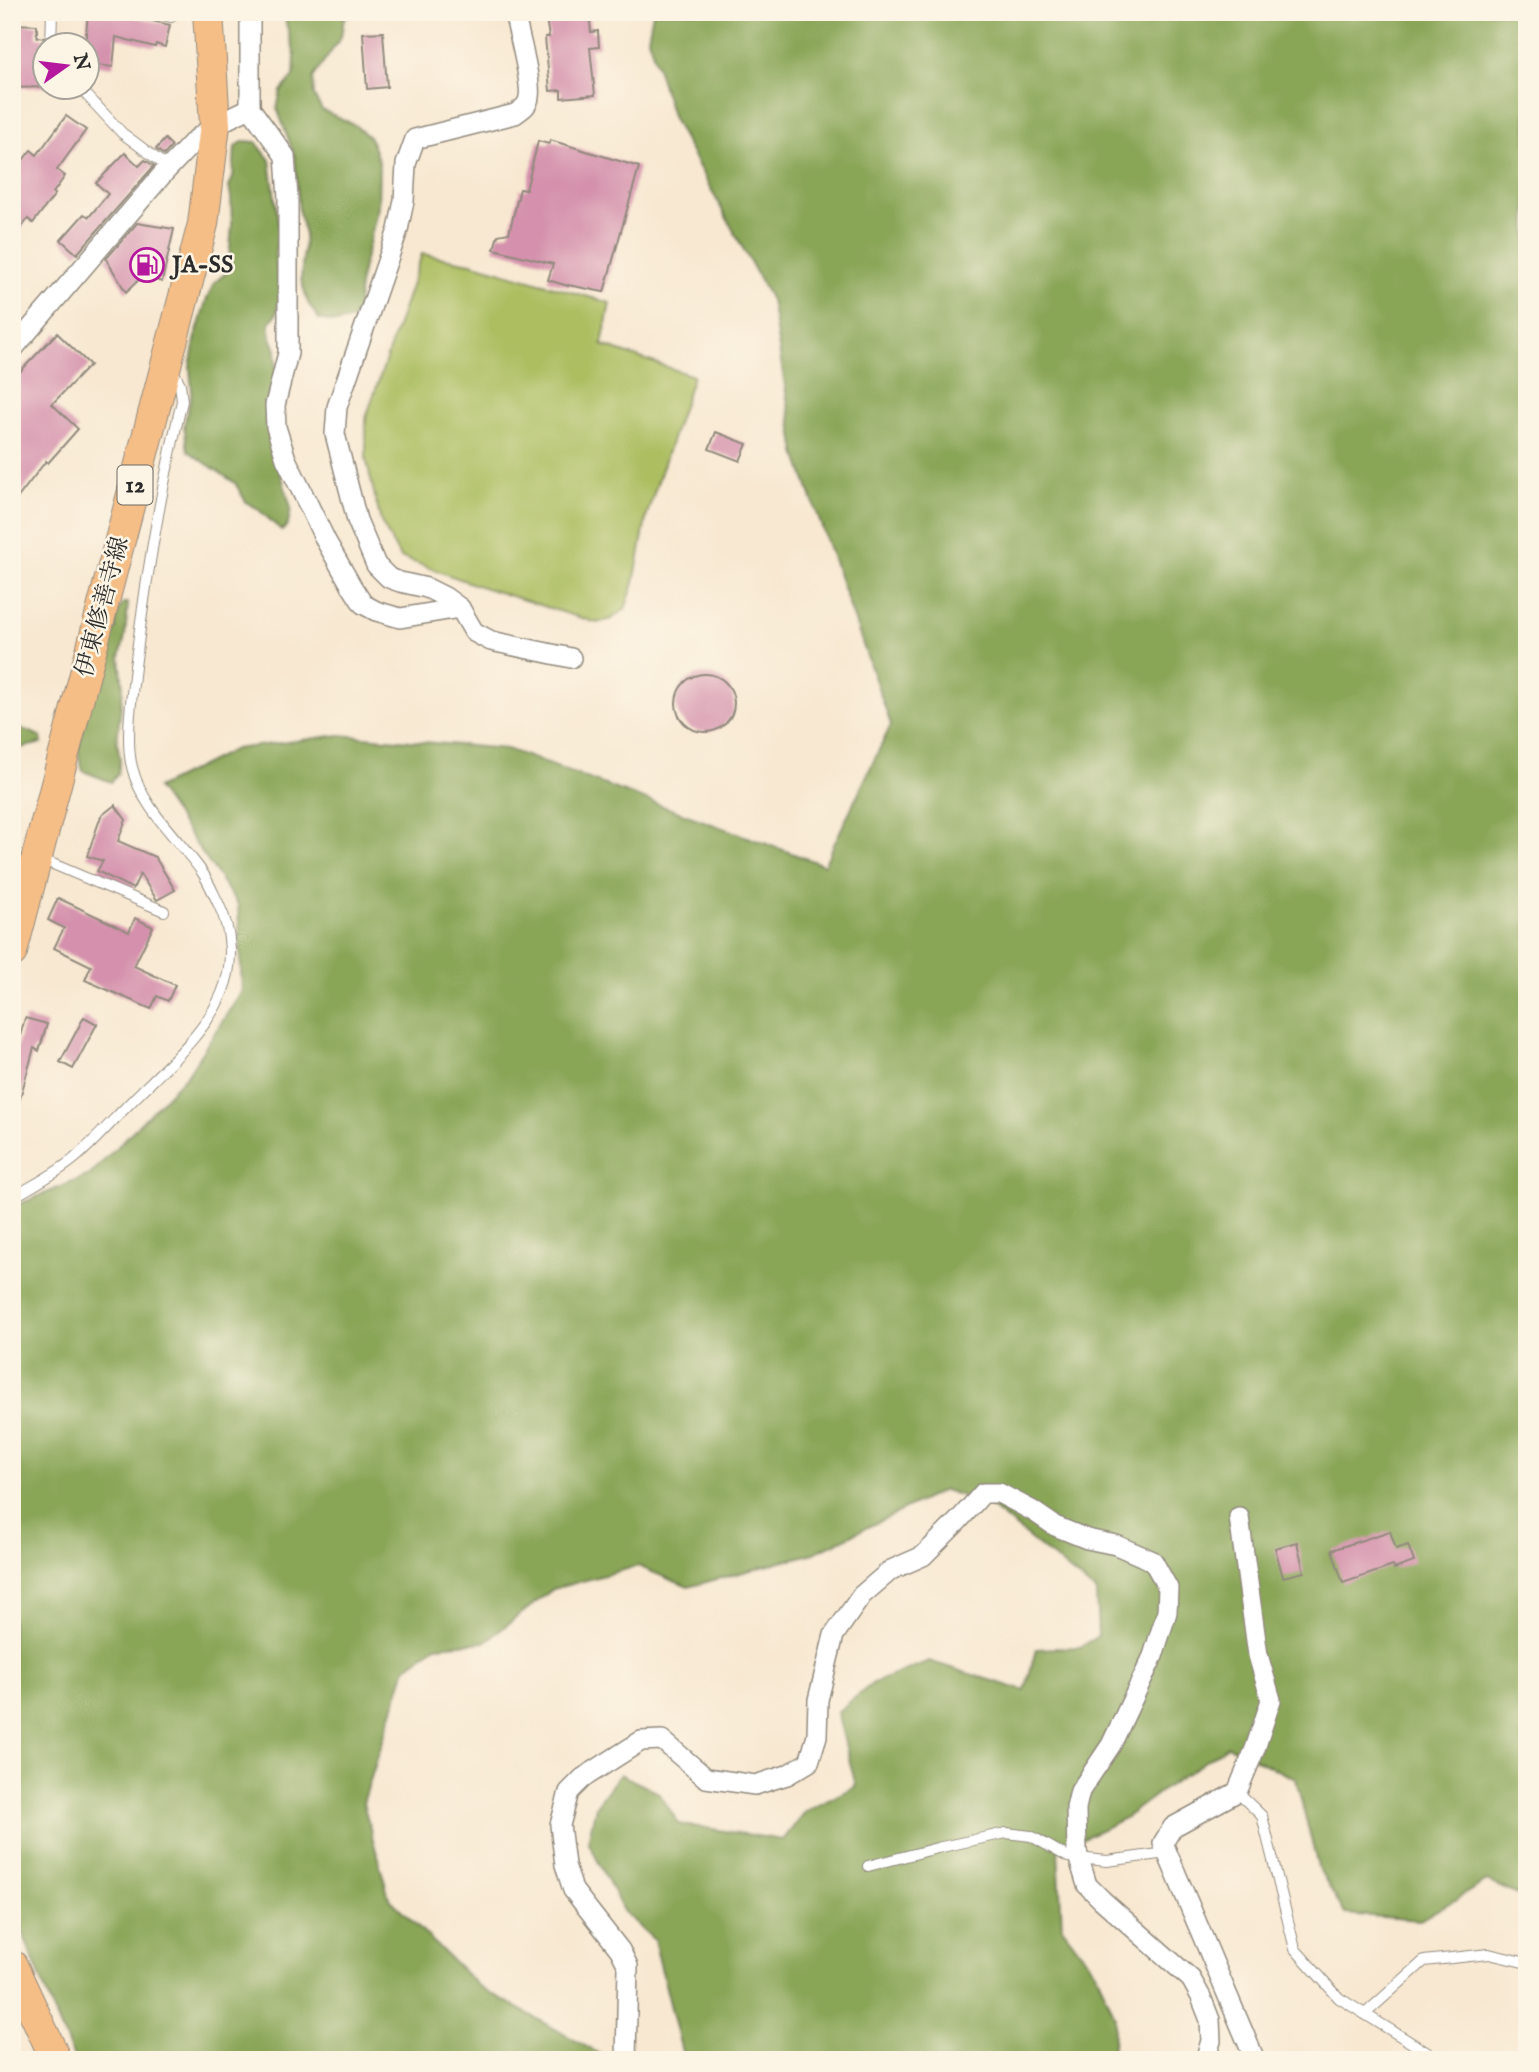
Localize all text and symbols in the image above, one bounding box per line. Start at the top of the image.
north arrow [32,32,102,102]
text: N [67,51,94,74]
fuel station icon: JA-SS [128,246,166,284]
place label: JA-SS [169,250,233,281]
road number: 12 [118,466,152,505]
street label: 伊東修善寺線 [69,533,137,681]

